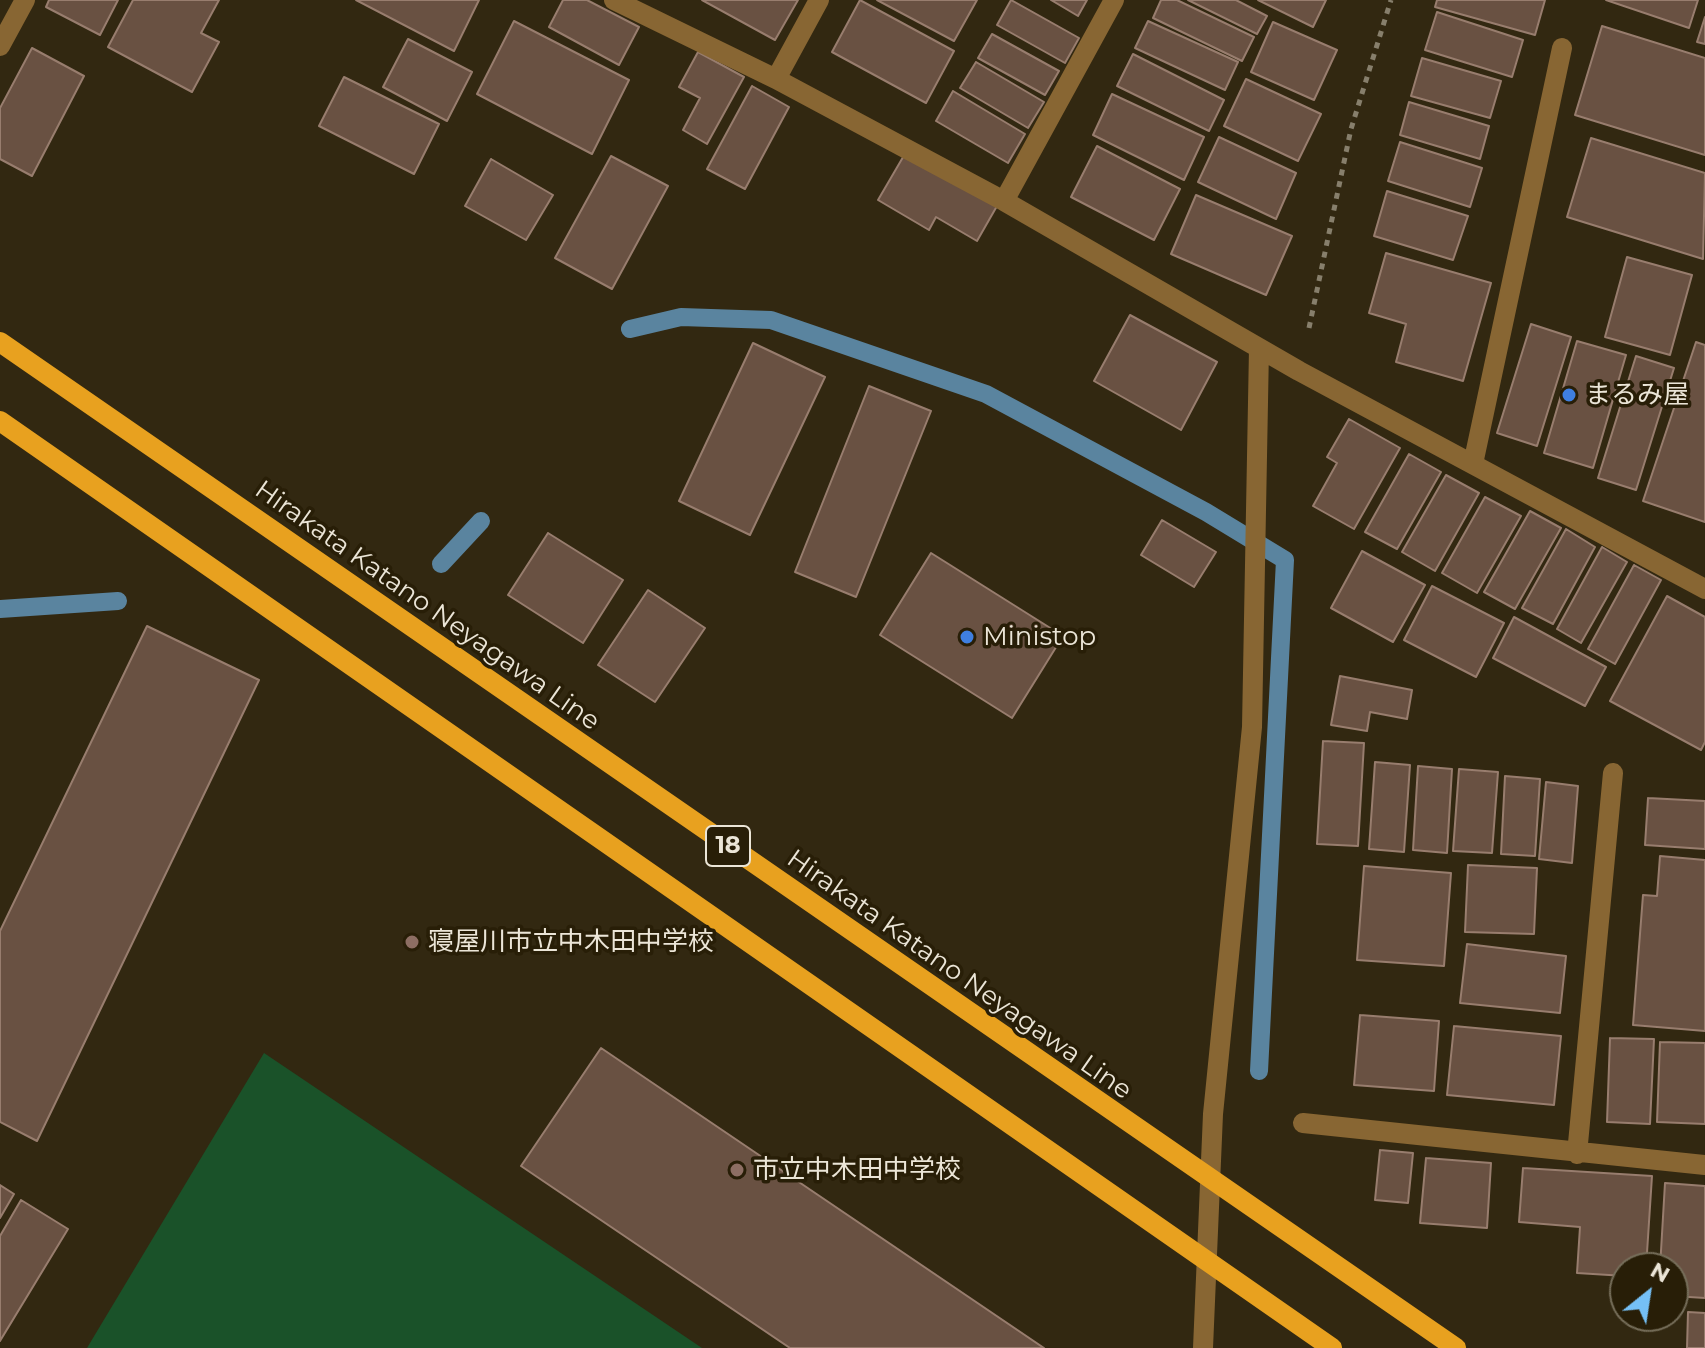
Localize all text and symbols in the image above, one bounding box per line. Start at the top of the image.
place label: まるみ屋 [1585,379,1689,411]
marker: まるみ屋 [1560,386,1578,404]
street label: Hirakata Katano Neyagawa Line [249,475,605,737]
place label: Ministop [983,621,1096,653]
marker: Ministop [958,628,976,646]
road number: 18 [706,826,750,866]
street label: Hirakata Katano Neyagawa Line [781,844,1137,1106]
place label: 寝屋川市立中木田中学校 [428,926,714,958]
marker: 寝屋川市立中木田中学校 [403,933,421,951]
place label: 市立中木田中学校 [753,1154,961,1186]
marker: 市立中木田中学校 [728,1161,746,1179]
north arrow [1609,1252,1689,1332]
text: N [1646,1256,1675,1289]

